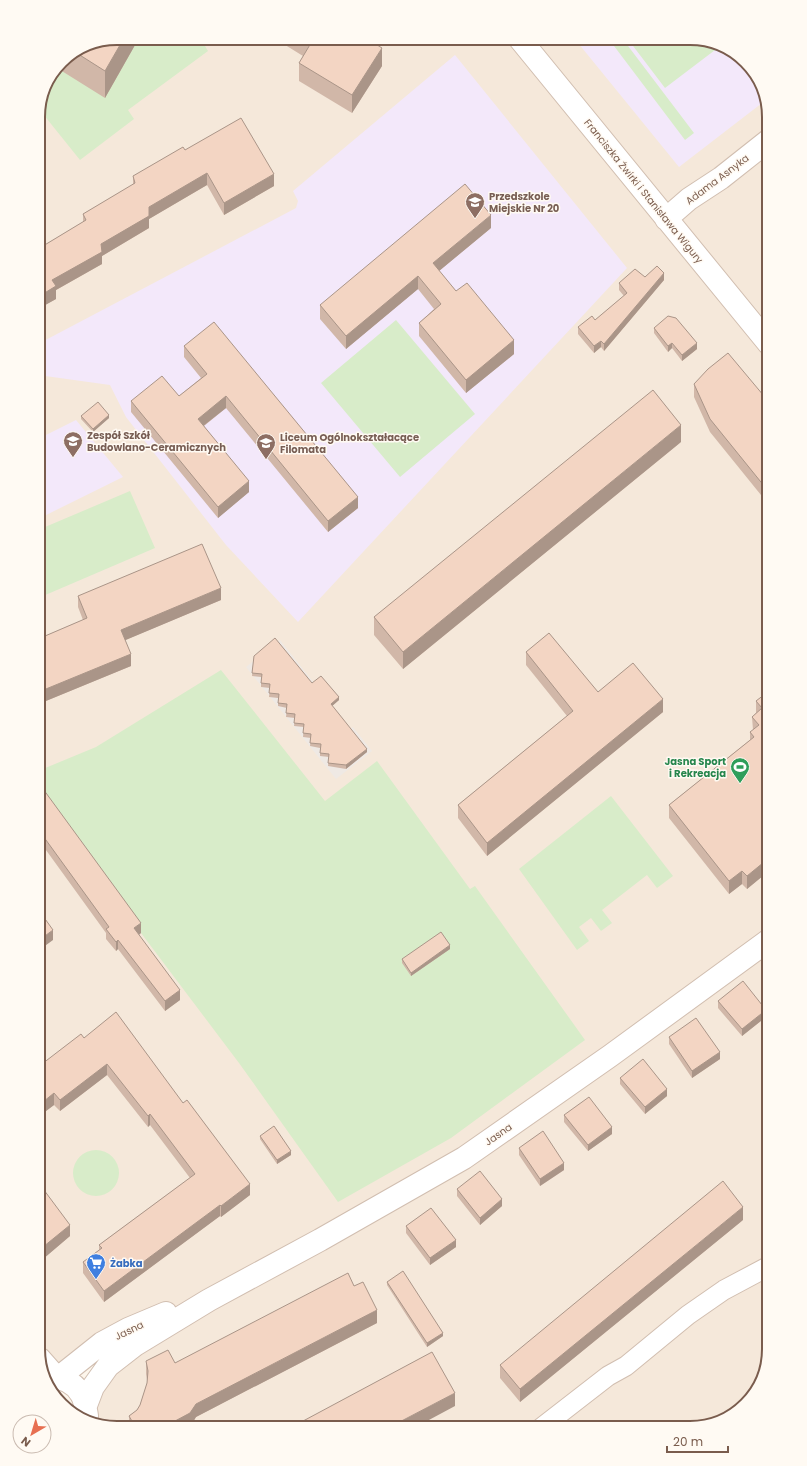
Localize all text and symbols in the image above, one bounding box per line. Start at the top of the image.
street label: Franciszka Żwirki i Stanisława Wigury [581,116,707,267]
street label: Adama Asnyka [682,151,752,208]
place label: Przedszkole Miejskie Nr 20 [489,189,560,216]
school or university icon: Przedszkole Miejskie Nr 20 [464,191,486,219]
place label: Zespół Szkół Budowlano-Ceramicznych [87,428,226,455]
school or university icon: Zespół Szkół Budowlano-Ceramicznych [62,430,84,458]
place label: Liceum Ogólnokształacące Filomata [280,430,419,457]
school or university icon: Liceum Ogólnokształacące Filomata [255,432,277,460]
place label: Jasna Sport i Rekreacja [665,754,726,781]
sports icon: Jasna Sport i Rekreacja [729,756,751,784]
street label: Jasna [482,1120,515,1149]
supermarket icon: Żabka [85,1252,107,1280]
place label: Żabka [110,1256,143,1271]
street label: Jasna [112,1317,146,1344]
north arrow [12,1414,52,1454]
scale bar [667,1428,728,1454]
text: N [18,1433,34,1451]
text: 20 m [673,1433,703,1450]

